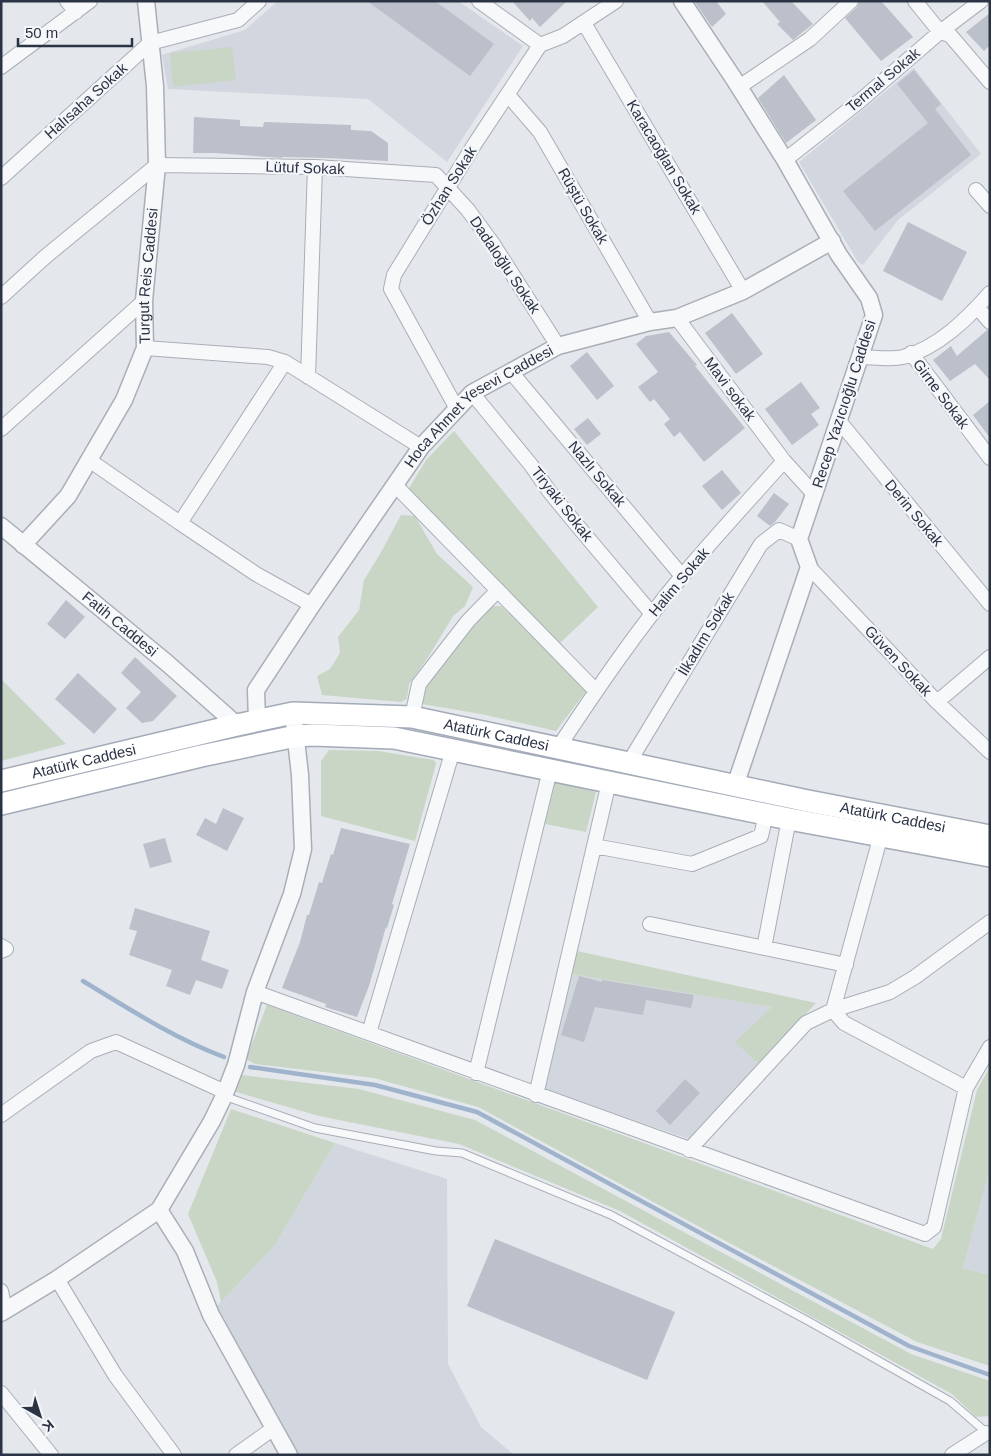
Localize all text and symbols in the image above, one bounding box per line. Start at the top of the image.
scale bar [18,15,131,47]
text: 50 m [25,24,58,41]
street label: Termal Sokak [842,44,923,115]
street label: Halısaha Sokak [41,59,131,142]
street label: Karacaoğlan Sokak [624,97,705,217]
street label: Özhan Sokak [418,143,480,228]
street label: Lütuf Sokak [265,158,345,177]
street label: Rüştü Sokak [555,165,612,247]
street label: Turgut Reis Caddesi [135,207,161,344]
street label: Dadaloğlu Sokak [467,213,544,317]
street label: Recep Yazıcıoğlu Caddesi [808,318,879,490]
street label: Hoca Ahmet Yesevi Caddesi [401,341,556,471]
street label: Mavi sokak [701,354,760,424]
street label: Girne Sokak [910,356,973,432]
street label: Nazlı Sokak [565,438,630,510]
street label: Tiryaki Sokak [528,463,597,545]
street label: Derin Sokak [882,476,947,550]
street label: Halim Sokak [645,544,713,619]
street label: Fatih Caddesi [79,588,161,660]
street label: İlkadım Sokak [674,589,737,679]
street label: Güven Sokak [861,622,936,700]
street label: Atatürk Caddesi [442,715,550,754]
street label: Atatürk Caddesi [30,740,137,781]
street label: Atatürk Caddesi [839,798,947,835]
north arrow [15,1391,65,1441]
text: K [39,1417,57,1436]

